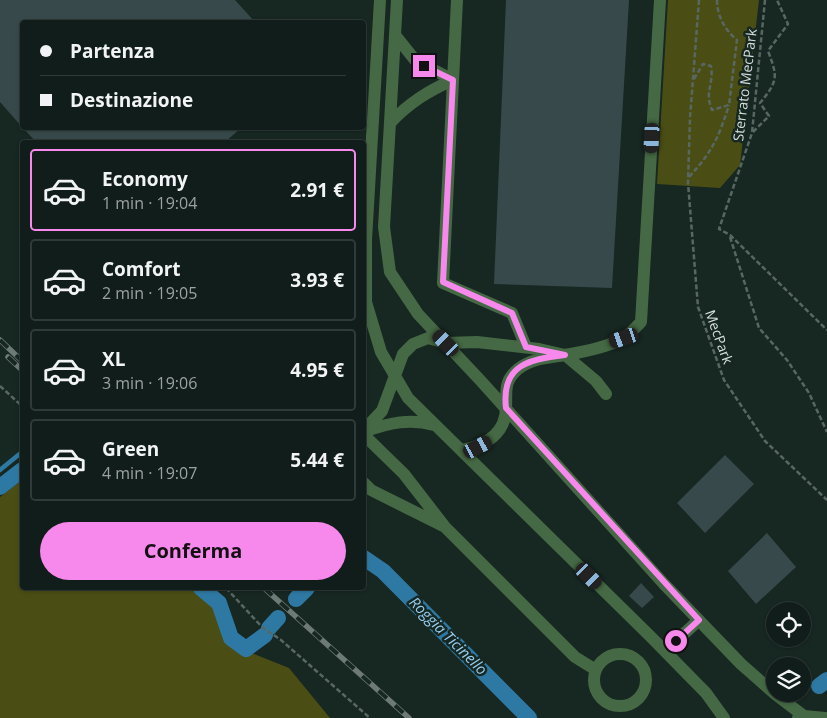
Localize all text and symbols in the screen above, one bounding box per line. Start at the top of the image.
street label: Sterrato MecPark [728,27,761,142]
text: Partenza [70,38,155,64]
route end [413,55,435,77]
text: Destinazione [70,87,193,113]
car [643,123,660,153]
text: Economy [102,166,188,192]
icon: car [42,168,87,213]
text: 2.91 € [290,177,344,203]
text: 1 min · 19:04 [102,192,197,214]
text: Comfort [102,256,181,282]
icon: car [42,258,87,303]
text: 3.93 € [290,267,344,293]
text: 2 min · 19:05 [102,282,197,304]
street label: MecPark [701,307,738,367]
car [607,326,640,350]
car [430,327,461,359]
text: XL [102,346,125,372]
icon: car [42,348,87,393]
text: 4.95 € [290,357,344,383]
text: 3 min · 19:06 [102,372,197,394]
car [461,433,494,461]
text: Green [102,436,159,462]
icon: car [42,438,87,483]
text: 5.44 € [290,447,344,473]
text: 4 min · 19:07 [102,462,197,484]
button: Conferma [40,522,346,580]
car [573,560,604,592]
water label: Roggia Ticinello [405,592,492,679]
map controls [766,602,811,702]
button: locate [766,602,811,647]
route start [665,630,687,652]
button: layers [766,657,811,702]

